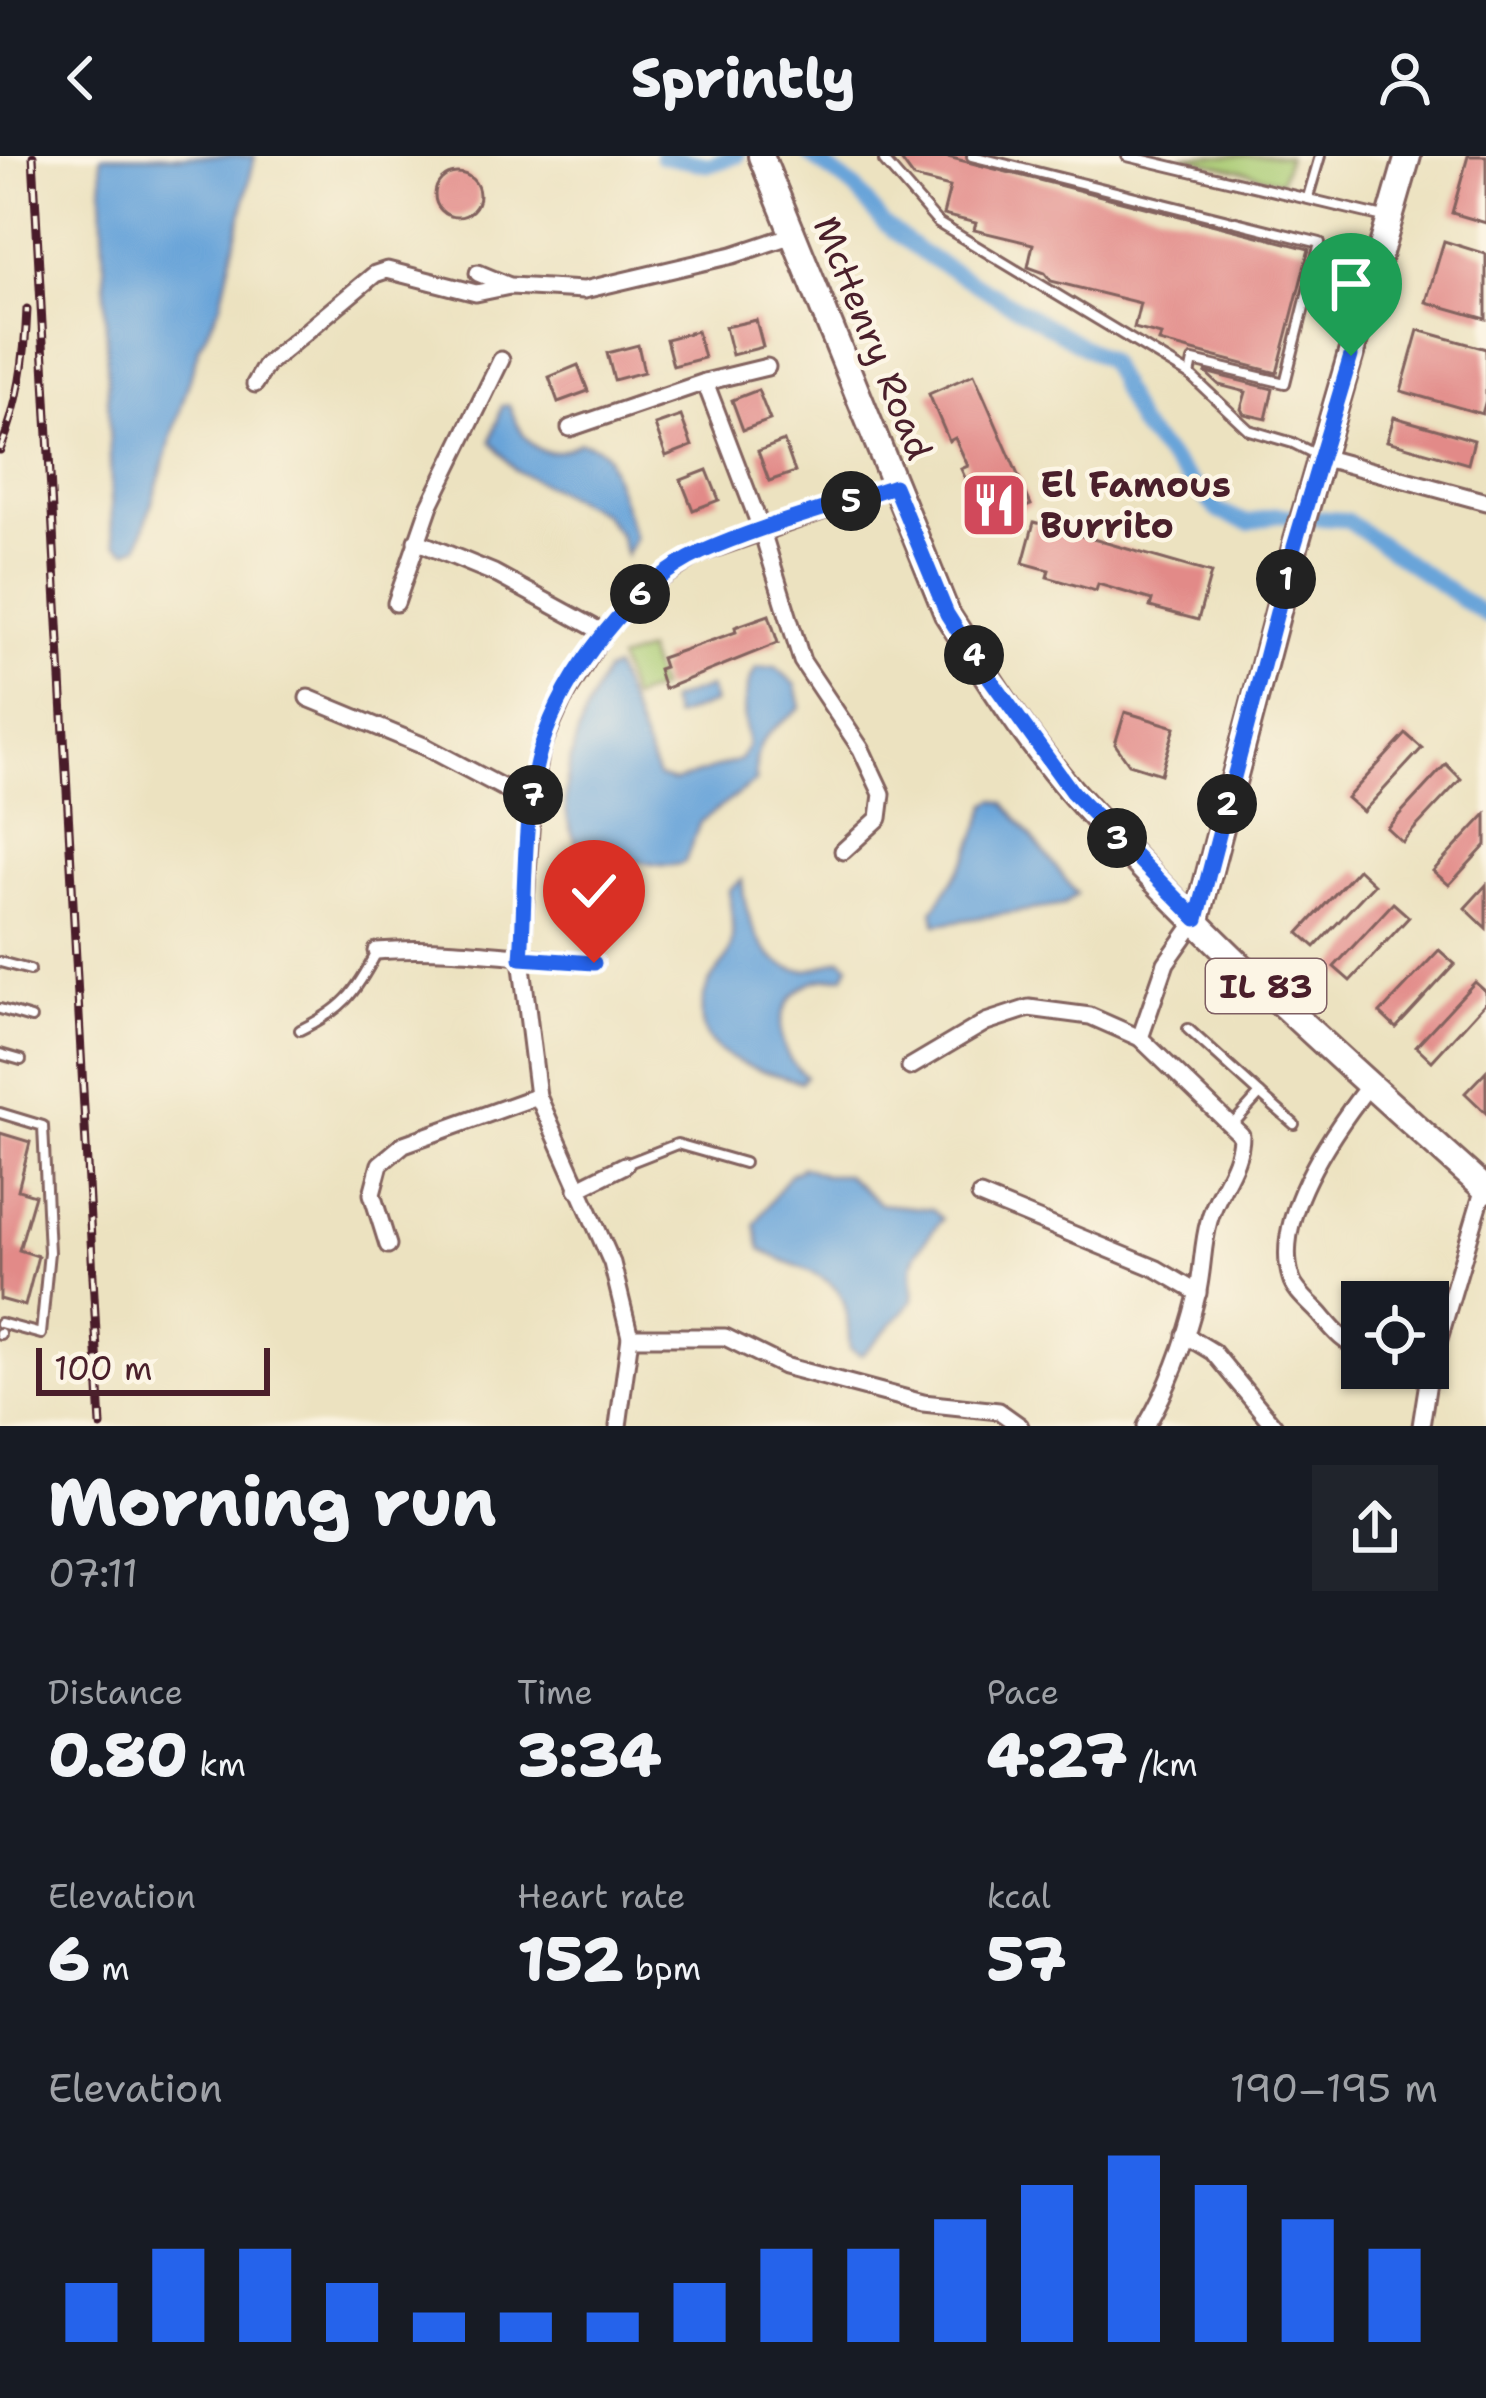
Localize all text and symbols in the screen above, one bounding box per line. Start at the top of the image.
text: Sprintly [631,42,855,114]
icon: back [48,45,114,111]
icon: person [1372,45,1438,111]
street label: McHenry Road [802,209,944,467]
pin [1300,233,1402,356]
icon: arrive [1318,251,1384,317]
place label: El Famous Burrito [1040,460,1231,550]
restaurant icon: El Famous Burrito [959,470,1029,540]
pin: 5 [821,471,881,531]
text: 5 [841,478,861,523]
pin: 1 [1256,549,1316,609]
text: 1 [1278,556,1294,601]
pin: 6 [610,564,670,624]
text: 6 [628,571,652,616]
pin: 4 [944,625,1004,685]
text: 4 [962,632,986,677]
pin: 7 [503,765,563,825]
text: 7 [521,772,545,817]
pin: 2 [1197,774,1257,834]
text: 2 [1215,781,1239,826]
pin: 3 [1087,808,1147,868]
text: 3 [1105,815,1129,860]
pin [543,840,645,963]
icon: check [561,858,627,924]
road number: IL 83 [1206,959,1326,1013]
map controls [1341,1281,1449,1389]
button: locate [1341,1281,1449,1389]
scale bar [36,1342,270,1395]
text: 100 m [54,1346,153,1391]
text: Morning run [48,1458,497,1546]
button: share [1312,1465,1438,1591]
text: 07:11 [48,1547,138,1599]
text: Distance [48,1670,183,1715]
text: Time [517,1670,593,1715]
text: Pace [987,1670,1059,1715]
text: 0.80 [48,1715,188,1795]
text: 3:34 [517,1715,662,1795]
text: 4:27 [987,1715,1127,1795]
text: km [188,1742,246,1787]
text: /km [1127,1742,1198,1787]
text: Elevation [48,1874,196,1919]
text: Heart rate [517,1874,686,1919]
text: kcal [987,1874,1051,1919]
text: 6 [48,1919,90,1999]
text: 152 [517,1919,624,1999]
text: 57 [987,1919,1066,1999]
text: m [90,1946,130,1991]
text: bpm [624,1946,701,1991]
text: Elevation [48,2062,223,2114]
text: 190–195 m [1230,2062,1438,2114]

